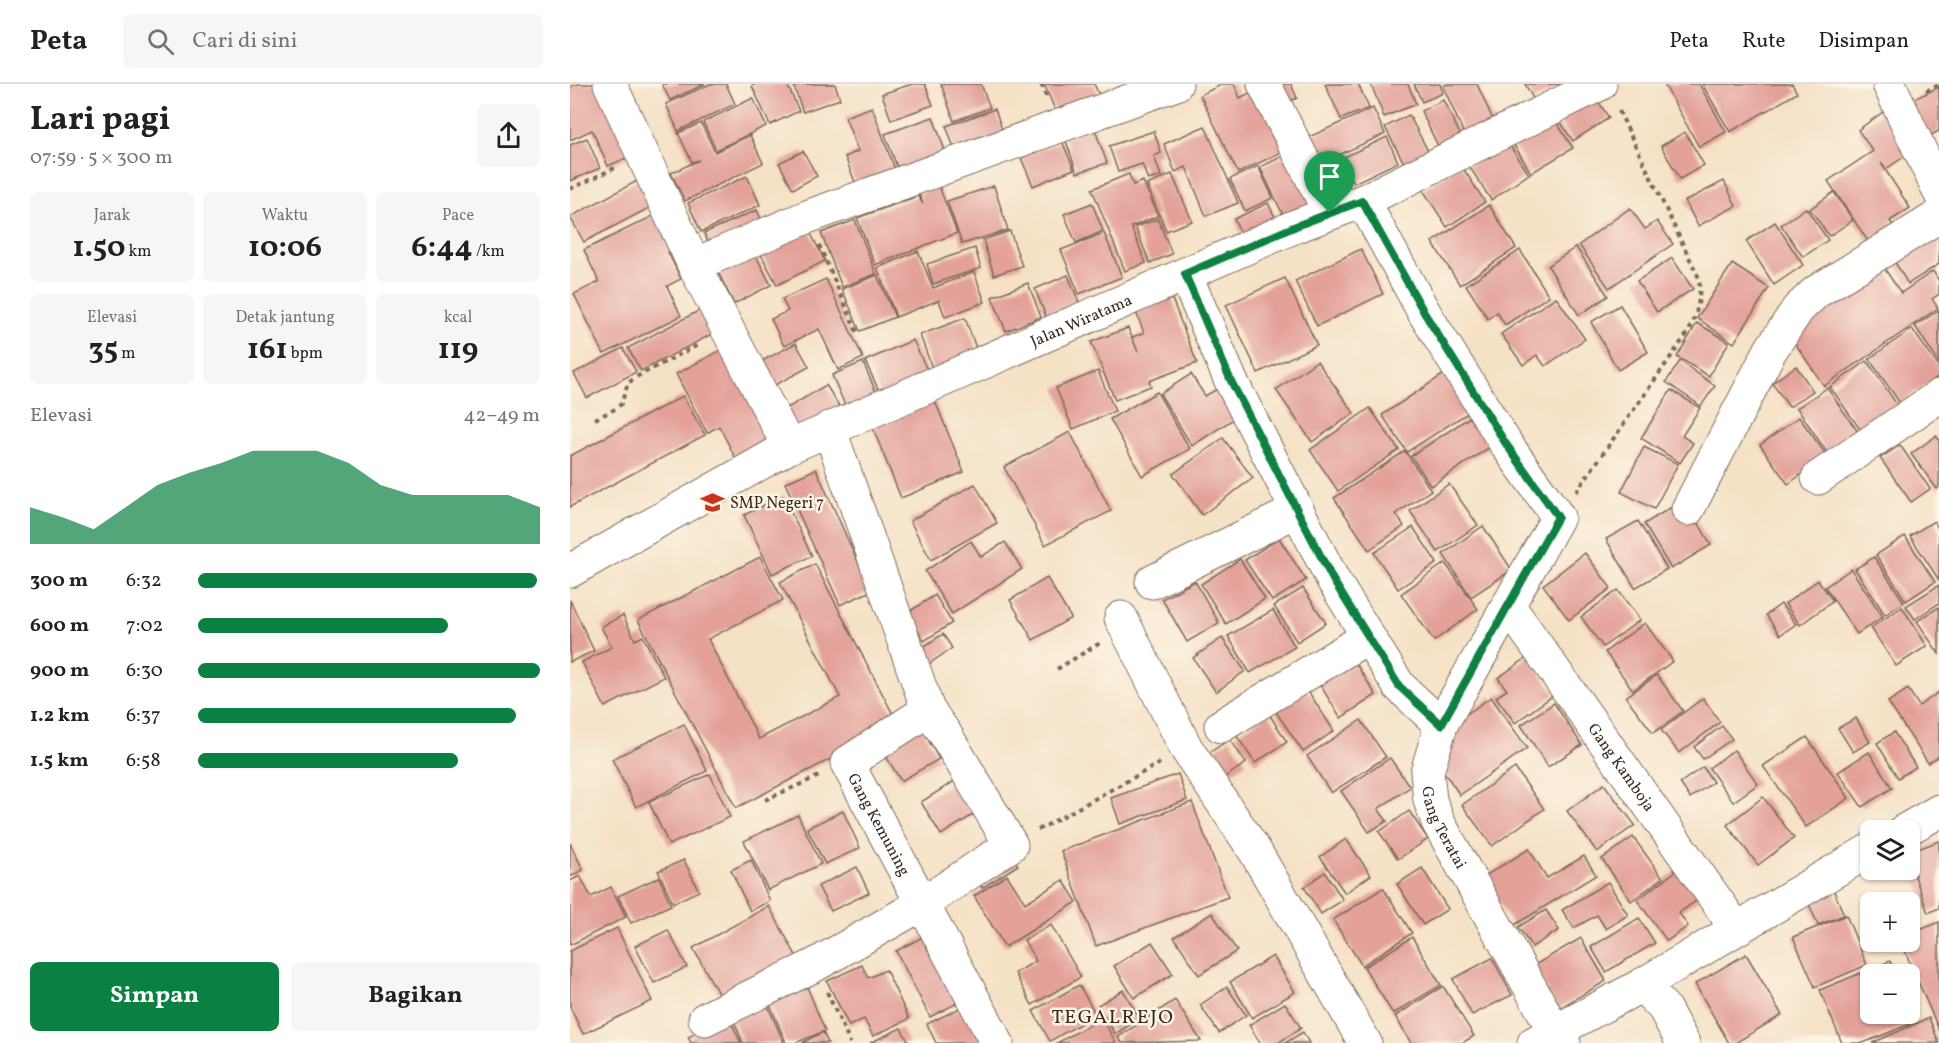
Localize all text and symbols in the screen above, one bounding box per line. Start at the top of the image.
search box [123,14,543,68]
text: Peta [30,22,87,61]
icon: search [144,25,177,58]
text: Cari di sini [192,26,297,57]
text: Peta [1670,27,1709,56]
text: Rute [1742,27,1785,56]
text: Disimpan [1818,27,1909,56]
text: Lari pagi [30,98,170,144]
button: share [477,104,540,167]
text: 07:59 · 5 × 300 m [30,144,173,172]
pin [1304,151,1355,213]
icon: arrive [1313,160,1346,193]
text: Jarak [94,205,130,227]
text: Waktu [262,205,308,227]
text: Pace [442,205,474,227]
text: 1.50 [72,227,125,269]
text: 10:06 [248,227,322,269]
text: 6:44 [411,227,473,269]
text: km [125,241,152,263]
text: /km [473,241,505,263]
street label: Jalan Wiratama [1027,290,1136,353]
text: Elevasi [87,307,137,329]
text: Detak jantung [235,307,335,329]
text: kcal [444,307,472,329]
text: 35 [88,329,118,371]
text: 161 [247,329,288,371]
text: 119 [438,329,478,371]
text: m [118,343,136,365]
text: bpm [288,343,323,365]
text: Elevasi [30,402,92,430]
text: 42–49 m [464,402,540,430]
school or university icon: SMP Negeri 7 [699,489,725,515]
place label: SMP Negeri 7 [730,493,824,515]
text: 300 m [30,567,88,595]
text: 6:32 [126,567,162,595]
text: 600 m [30,612,89,640]
text: 7:02 [126,612,163,640]
text: 900 m [30,657,89,685]
text: 6:30 [126,657,163,685]
text: 1.2 km [30,702,90,730]
text: 6:37 [126,702,161,730]
street label: Gang Kamboja [1582,719,1659,817]
text: 1.5 km [30,747,89,775]
text: 6:58 [126,747,161,775]
street label: Gang Kemuning [841,770,915,880]
street label: Gang Teratai [1416,785,1471,873]
map controls [1860,820,1920,1024]
button: layers [1860,820,1920,880]
button: + [1860,892,1920,952]
button: Simpan [30,962,279,1031]
button: Bagikan [291,962,540,1031]
button: − [1860,964,1920,1024]
district label: TEGALREJO [1052,1004,1174,1032]

